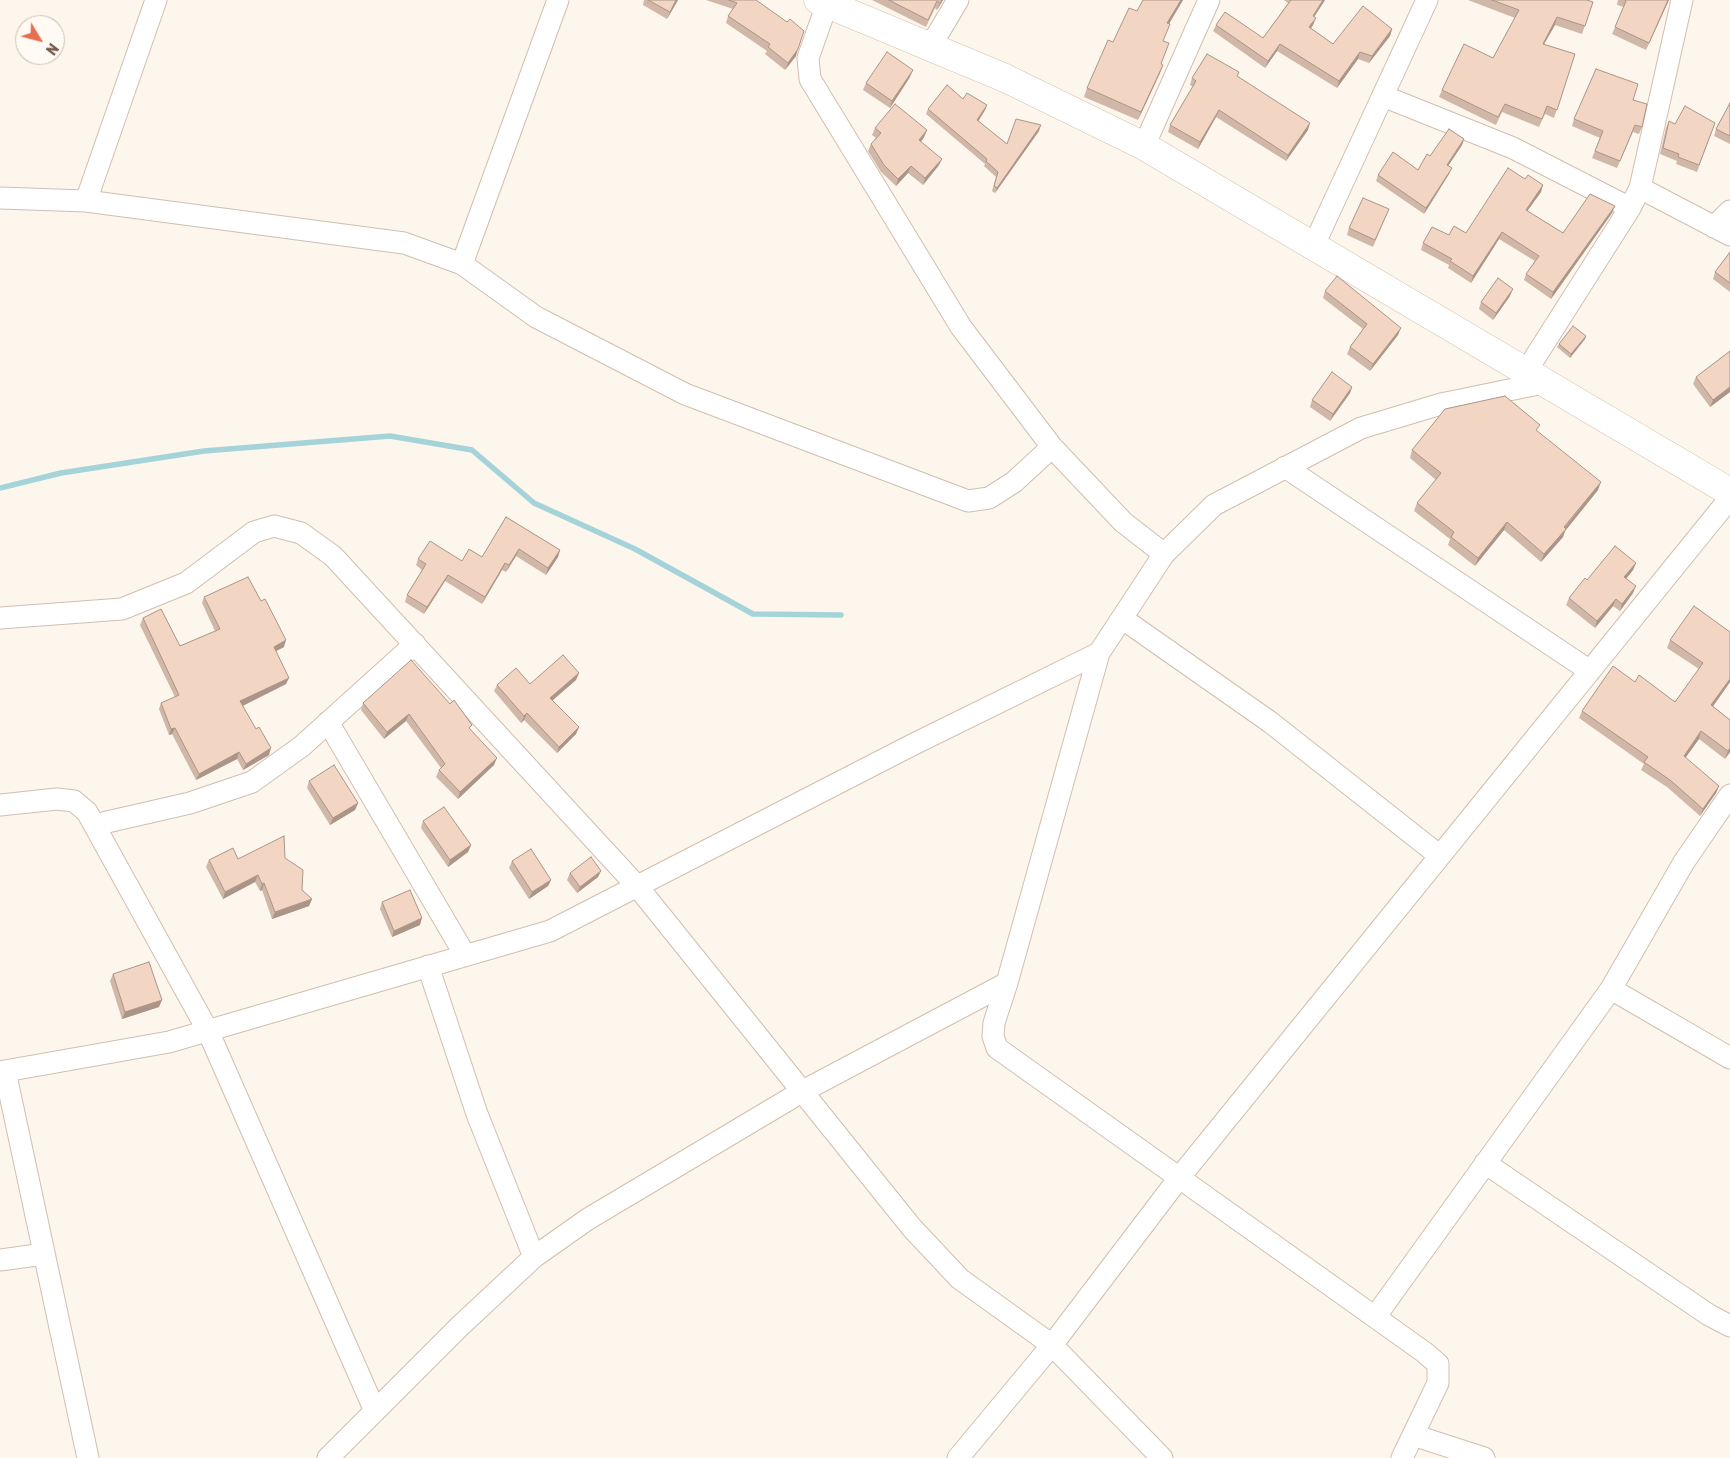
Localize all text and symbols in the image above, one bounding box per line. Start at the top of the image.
north arrow [15,15,65,65]
text: N [42,40,61,58]

